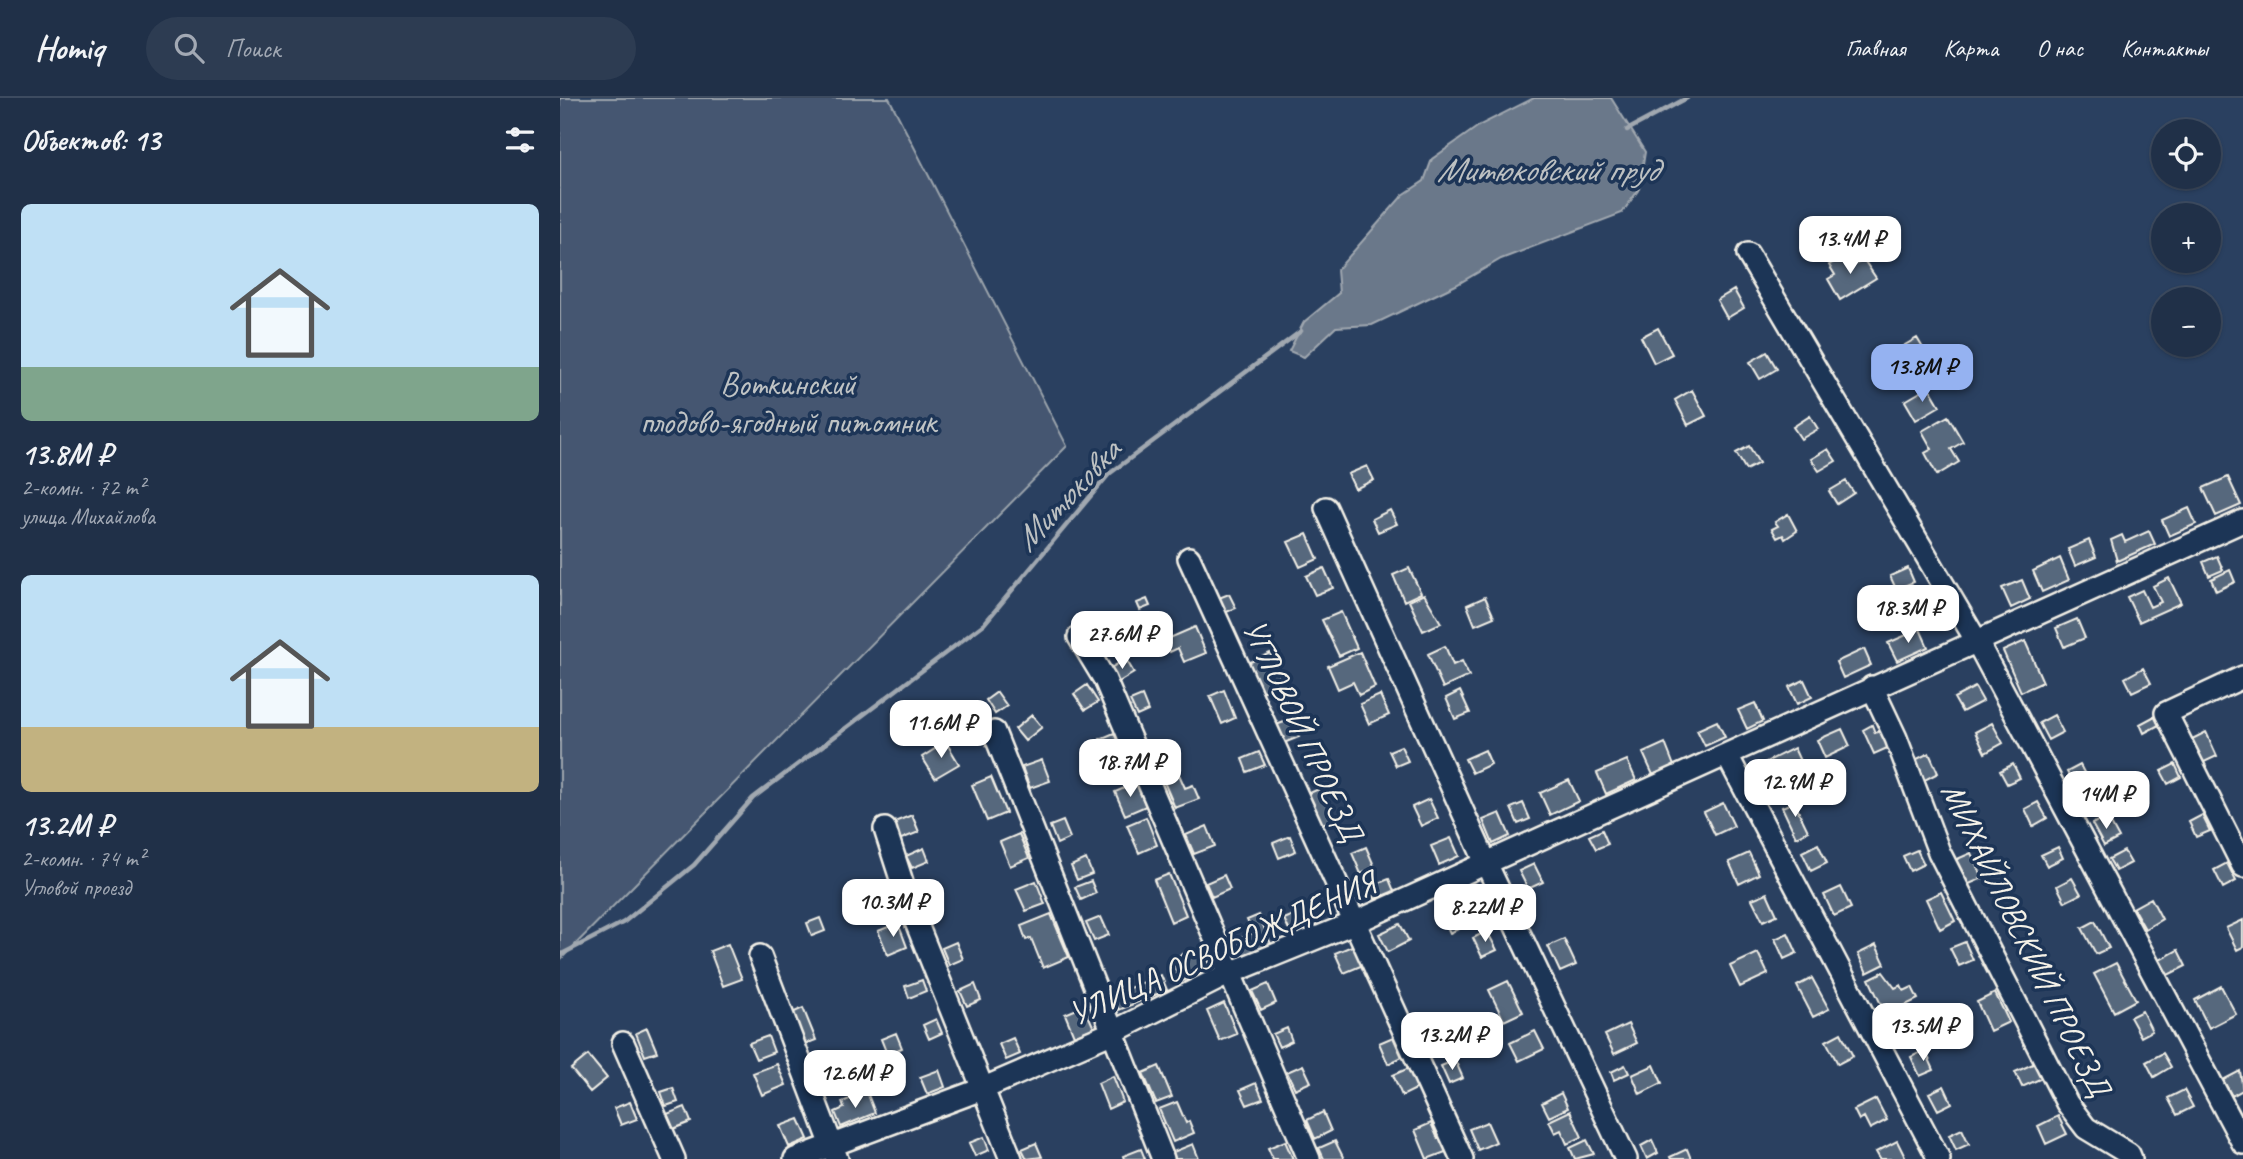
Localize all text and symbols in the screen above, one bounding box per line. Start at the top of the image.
search box [146,17,636,80]
text: Homiq [35,27,104,69]
icon: search [170,29,208,67]
text: Поиск [226,32,280,65]
text: Главная [1845,33,1906,63]
text: Карта [1944,33,1998,63]
text: О нас [2036,33,2083,63]
text: Контакты [2121,33,2208,63]
map controls [2151,119,2221,357]
button: locate [2151,119,2221,189]
text: Объектов: 13 [21,121,160,159]
icon: filters [501,121,539,159]
water label: Митюковский пруд [1437,147,1665,192]
button: + [2151,203,2221,273]
pin: 13.4M ₽ [1785,216,1915,276]
text: 13.4M ₽ [1815,224,1885,253]
icon: home [217,250,343,376]
button: − [2151,287,2221,357]
pin: 13.8M ₽ [1857,344,1987,404]
text: 13.8M ₽ [1887,352,1957,381]
park label: Воткинский плодово-ягодный питомник [640,363,939,443]
water label: Митюковка [1004,427,1133,561]
text: 13.8M ₽ [21,435,112,473]
text: 2-комн. · 72 m² [21,473,145,502]
text: улица Михайлова [21,502,155,531]
pin: 18.3M ₽ [1843,586,1973,645]
text: 18.3M ₽ [1873,593,1943,622]
pin: 27.6M ₽ [1057,612,1187,671]
street label: УГЛОВОЙ ПРОЕЗД [1233,613,1374,850]
text: 27.6M ₽ [1087,619,1157,648]
icon: home [217,621,343,747]
pin: 11.6M ₽ [876,700,1006,760]
text: 11.6M ₽ [906,708,976,737]
pin: 18.7M ₽ [1065,740,1195,799]
text: 18.7M ₽ [1095,747,1165,776]
pin: 12.9M ₽ [1730,760,1860,819]
text: 12.9M ₽ [1760,767,1830,796]
pin: 14M ₽ [2057,772,2155,831]
street label: МИХАЙЛОВСКИЙ ПРОЕЗД [1932,775,2122,1105]
text: 14M ₽ [2079,779,2133,808]
text: 13.2M ₽ [21,806,112,844]
text: 2-комн. · 74 m² [21,844,145,873]
street label: УЛИЦА ОСВОБОЖДЕНИЯ [1062,860,1386,1035]
text: Угловой проезд [21,873,131,902]
pin: 10.3M ₽ [828,880,958,939]
pin: 8.22M ₽ [1420,884,1550,944]
text: 10.3M ₽ [858,887,928,916]
text: 8.22M ₽ [1450,892,1520,921]
pin: 13.5M ₽ [1858,1004,1988,1063]
text: 13.5M ₽ [1888,1011,1958,1040]
pin: 13.2M ₽ [1387,1012,1517,1072]
text: 13.2M ₽ [1417,1020,1487,1049]
pin: 12.6M ₽ [790,1051,920,1110]
text: 12.6M ₽ [820,1058,890,1087]

